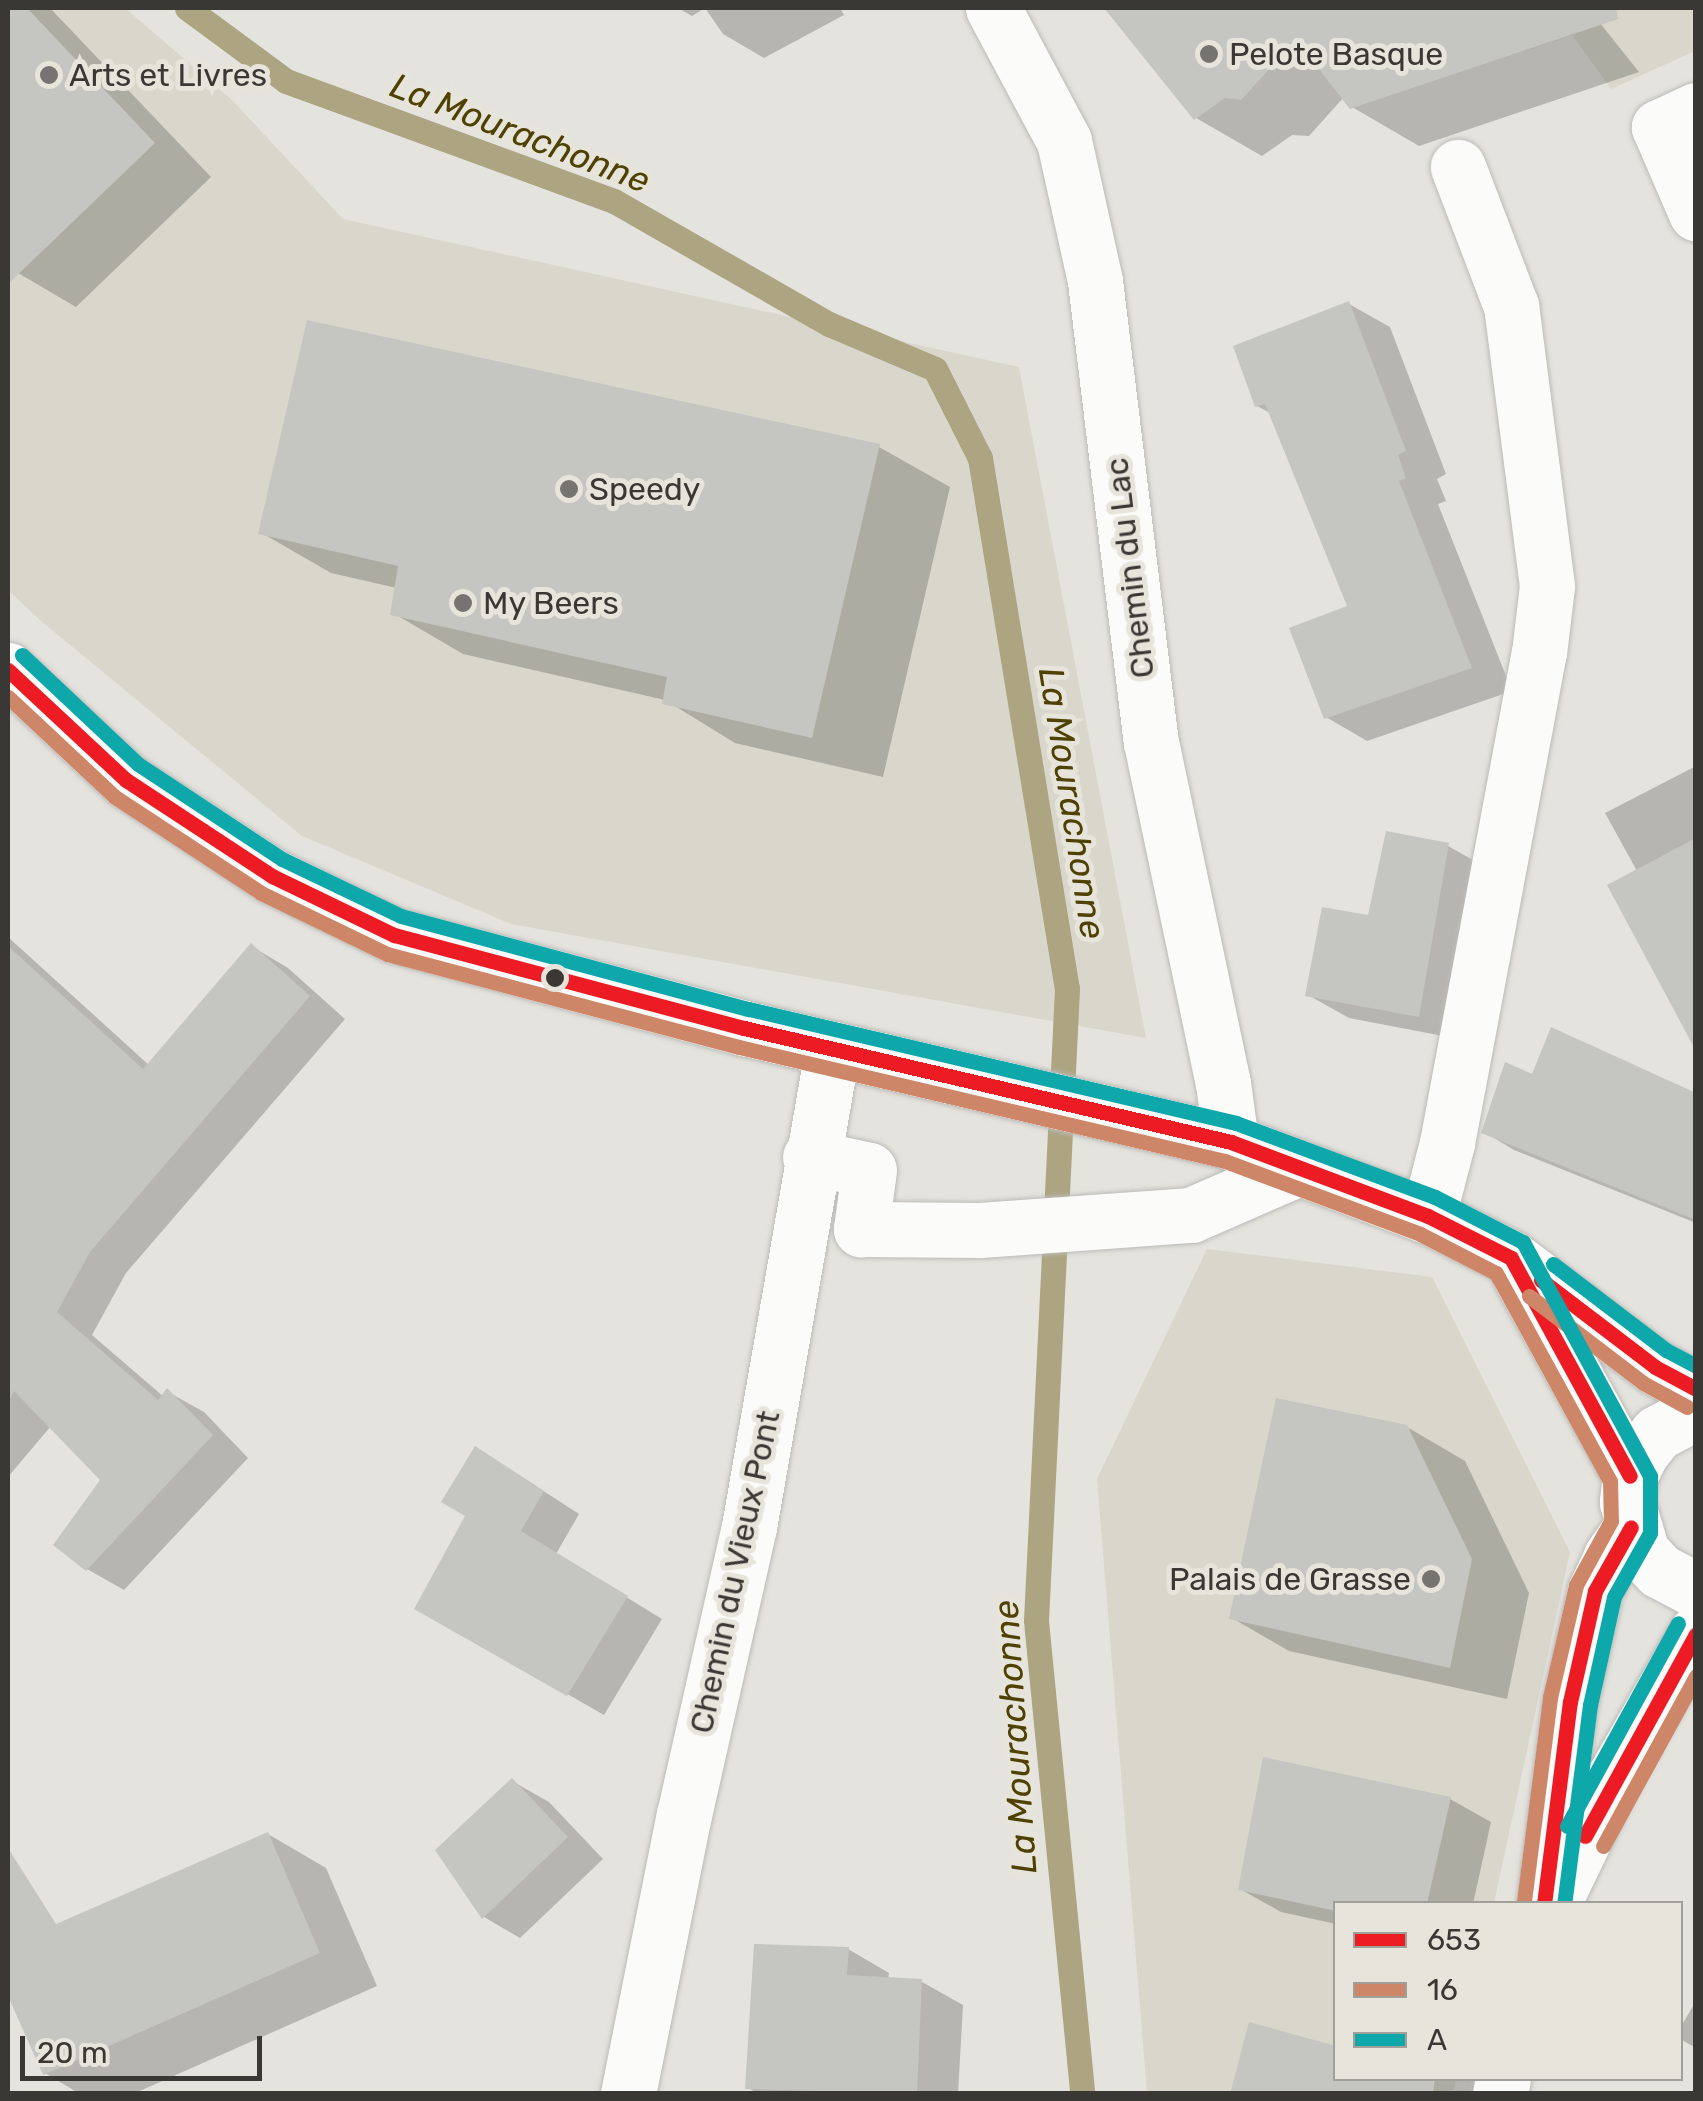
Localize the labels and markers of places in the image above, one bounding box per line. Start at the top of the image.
place label: Pelote Basque [1229,35,1443,73]
marker: Pelote Basque [1198,43,1220,65]
place label: Arts et Livres [69,56,267,94]
marker: Arts et Livres [38,64,60,86]
place label: Speedy [589,470,701,508]
marker: Speedy [558,478,580,500]
place label: My Beers [483,584,620,622]
marker: My Beers [452,592,474,614]
unlabelled marker [545,968,565,988]
place label: Palais de Grasse [1169,1560,1411,1598]
marker: Palais de Grasse [1420,1568,1442,1590]

